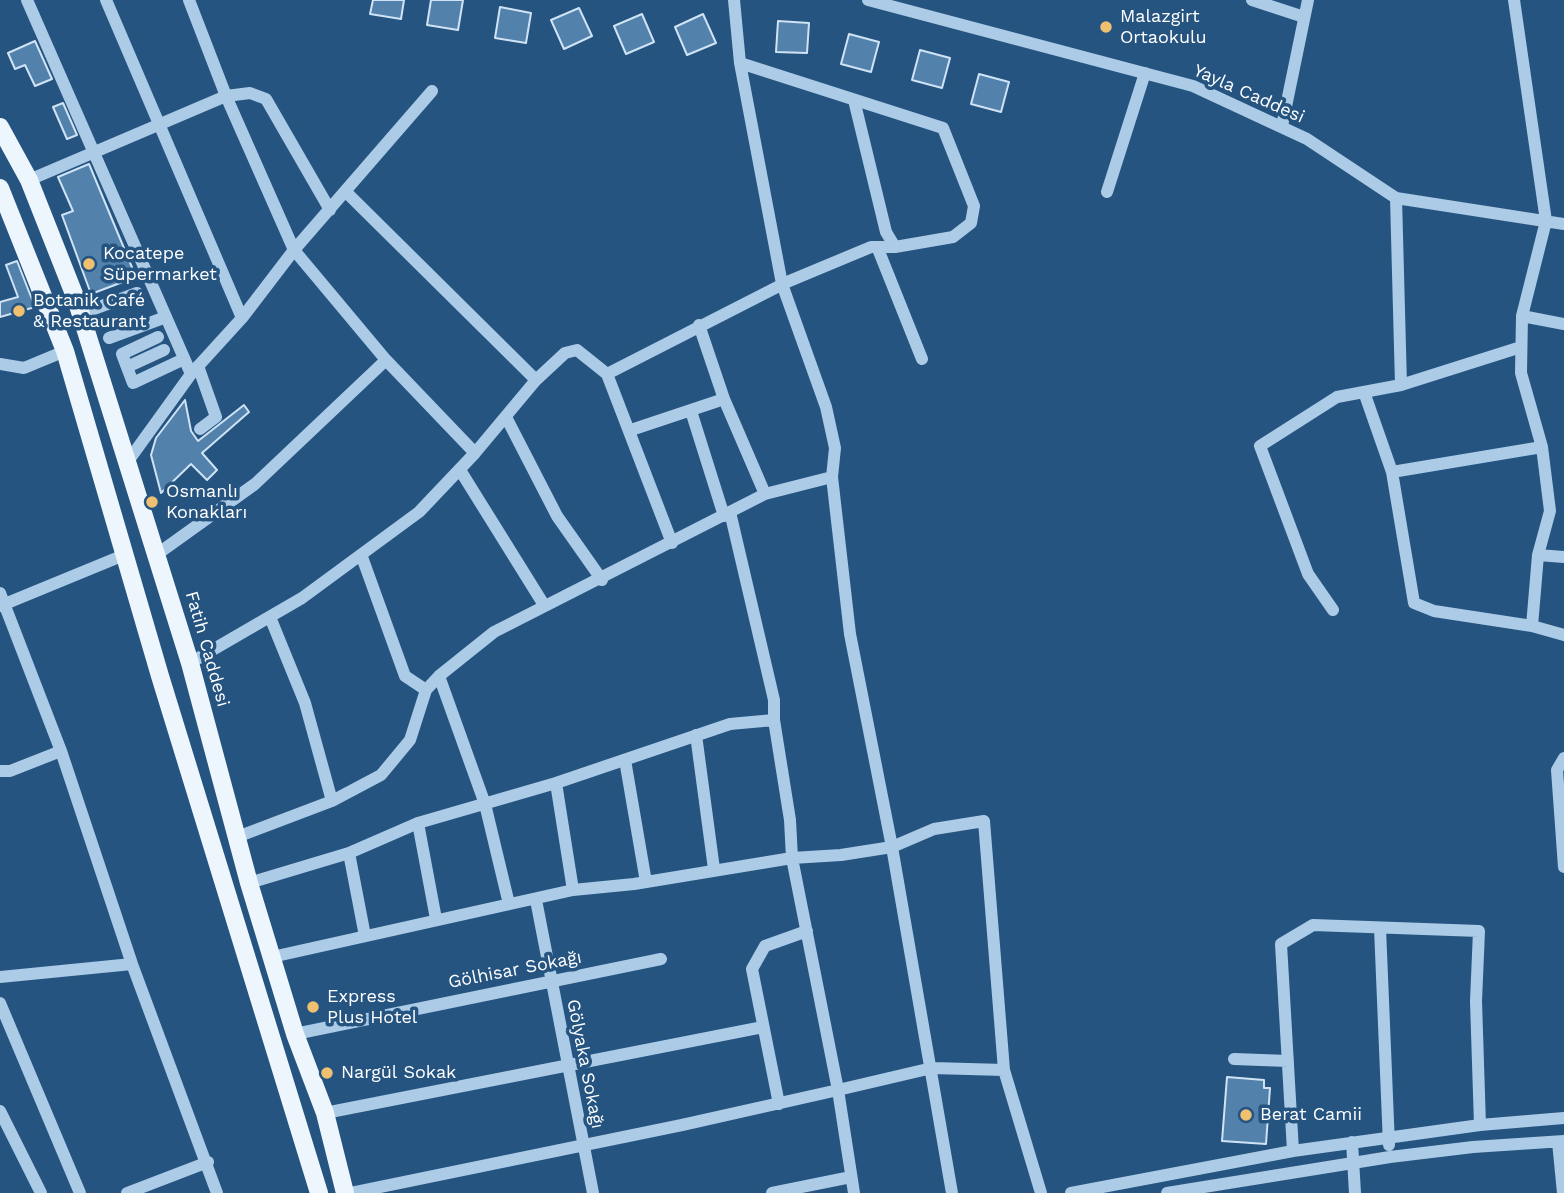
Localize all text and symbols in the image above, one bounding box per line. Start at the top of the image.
place label: Malazgirt Ortaokulu [1120,6,1207,48]
marker: Malazgirt Ortaokulu [1098,19,1114,35]
street label: Yayla Caddesi [1190,60,1308,128]
place label: Kocatepe Süpermarket [103,243,217,286]
marker: Kocatepe Süpermarket [81,256,97,272]
place label: Botanik Café & Restaurant [33,290,147,332]
marker: Botanik Café & Restaurant [11,303,27,319]
place label: Osmanlı Konakları [166,481,247,524]
marker: Osmanlı Konakları [144,494,160,510]
street label: Fatih Caddesi [180,589,234,709]
street label: Gölhisar Sokağı [447,946,583,994]
place label: Express Plus Hotel [327,986,417,1028]
street label: Gölyaka Sokağı [562,997,608,1131]
marker: Express Plus Hotel [305,999,321,1015]
place label: Nargül Sokak [341,1062,456,1084]
marker: Nargül Sokak [319,1065,335,1081]
place label: Berat Camii [1260,1104,1362,1126]
marker: Berat Camii [1238,1107,1254,1123]

